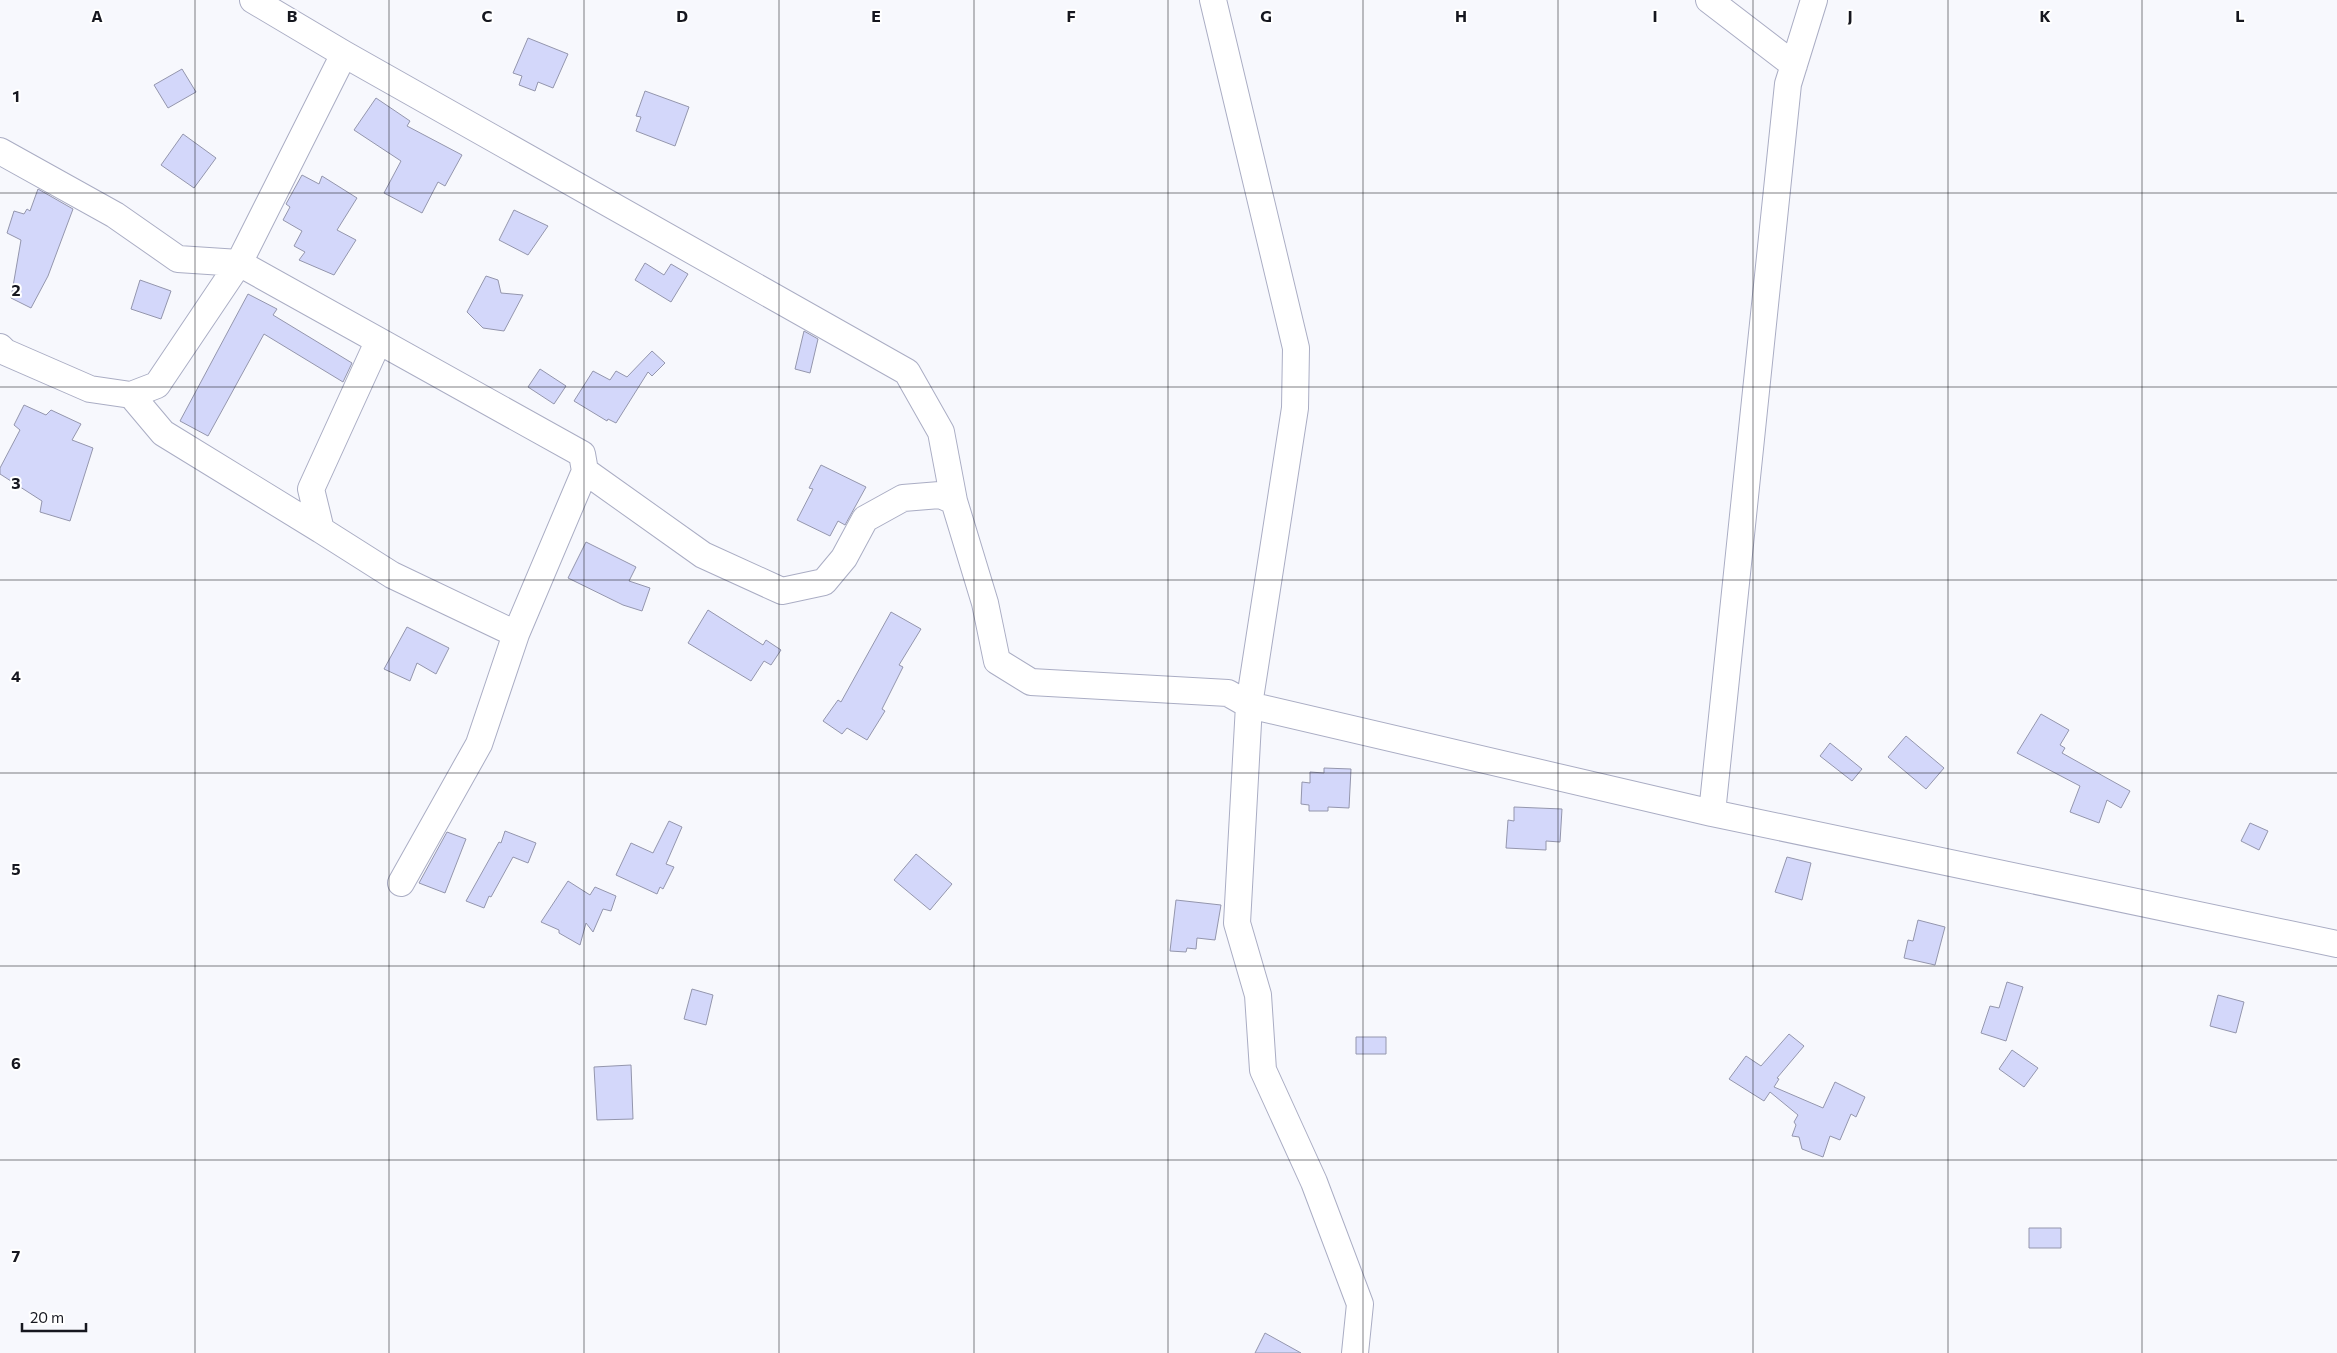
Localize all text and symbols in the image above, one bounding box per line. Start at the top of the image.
text: A [91,6,103,25]
text: B [287,6,298,25]
text: C [482,6,493,25]
text: D [676,6,688,25]
text: E [871,6,881,25]
text: F [1066,6,1076,25]
text: G [1260,6,1272,25]
text: H [1455,6,1467,25]
text: I [1652,6,1658,25]
text: J [1847,6,1853,25]
text: K [2039,6,2051,25]
text: L [2235,6,2245,25]
text: 1 [12,86,20,105]
text: 2 [11,280,21,299]
text: 3 [11,473,21,492]
text: 4 [11,666,21,685]
text: 5 [11,859,21,878]
text: 6 [11,1053,21,1072]
text: 7 [12,1246,21,1265]
scale bar [22,1300,86,1332]
text: 20 m [30,1308,64,1326]

